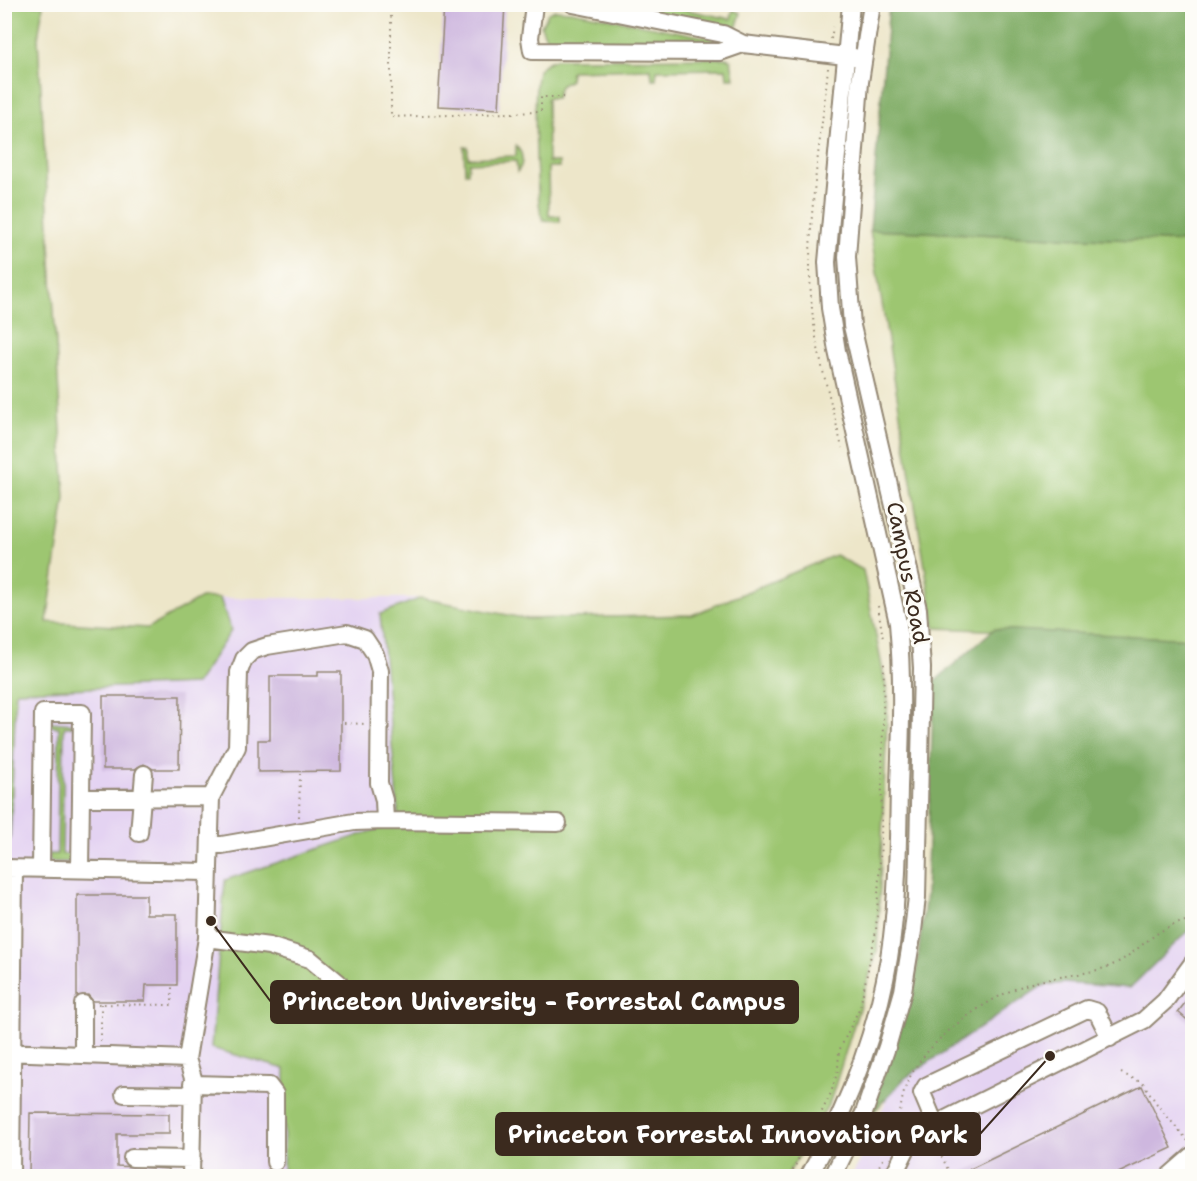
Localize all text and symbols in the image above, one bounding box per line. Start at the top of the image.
street label: Campus Road [880,499,936,647]
callout: Princeton University - Forrestal Campus [271,981,798,1023]
text: Princeton University - Forrestal Campus [282,986,786,1018]
callout: Princeton Forrestal Innovation Park [496,1113,980,1155]
text: Princeton Forrestal Innovation Park [508,1119,968,1151]

